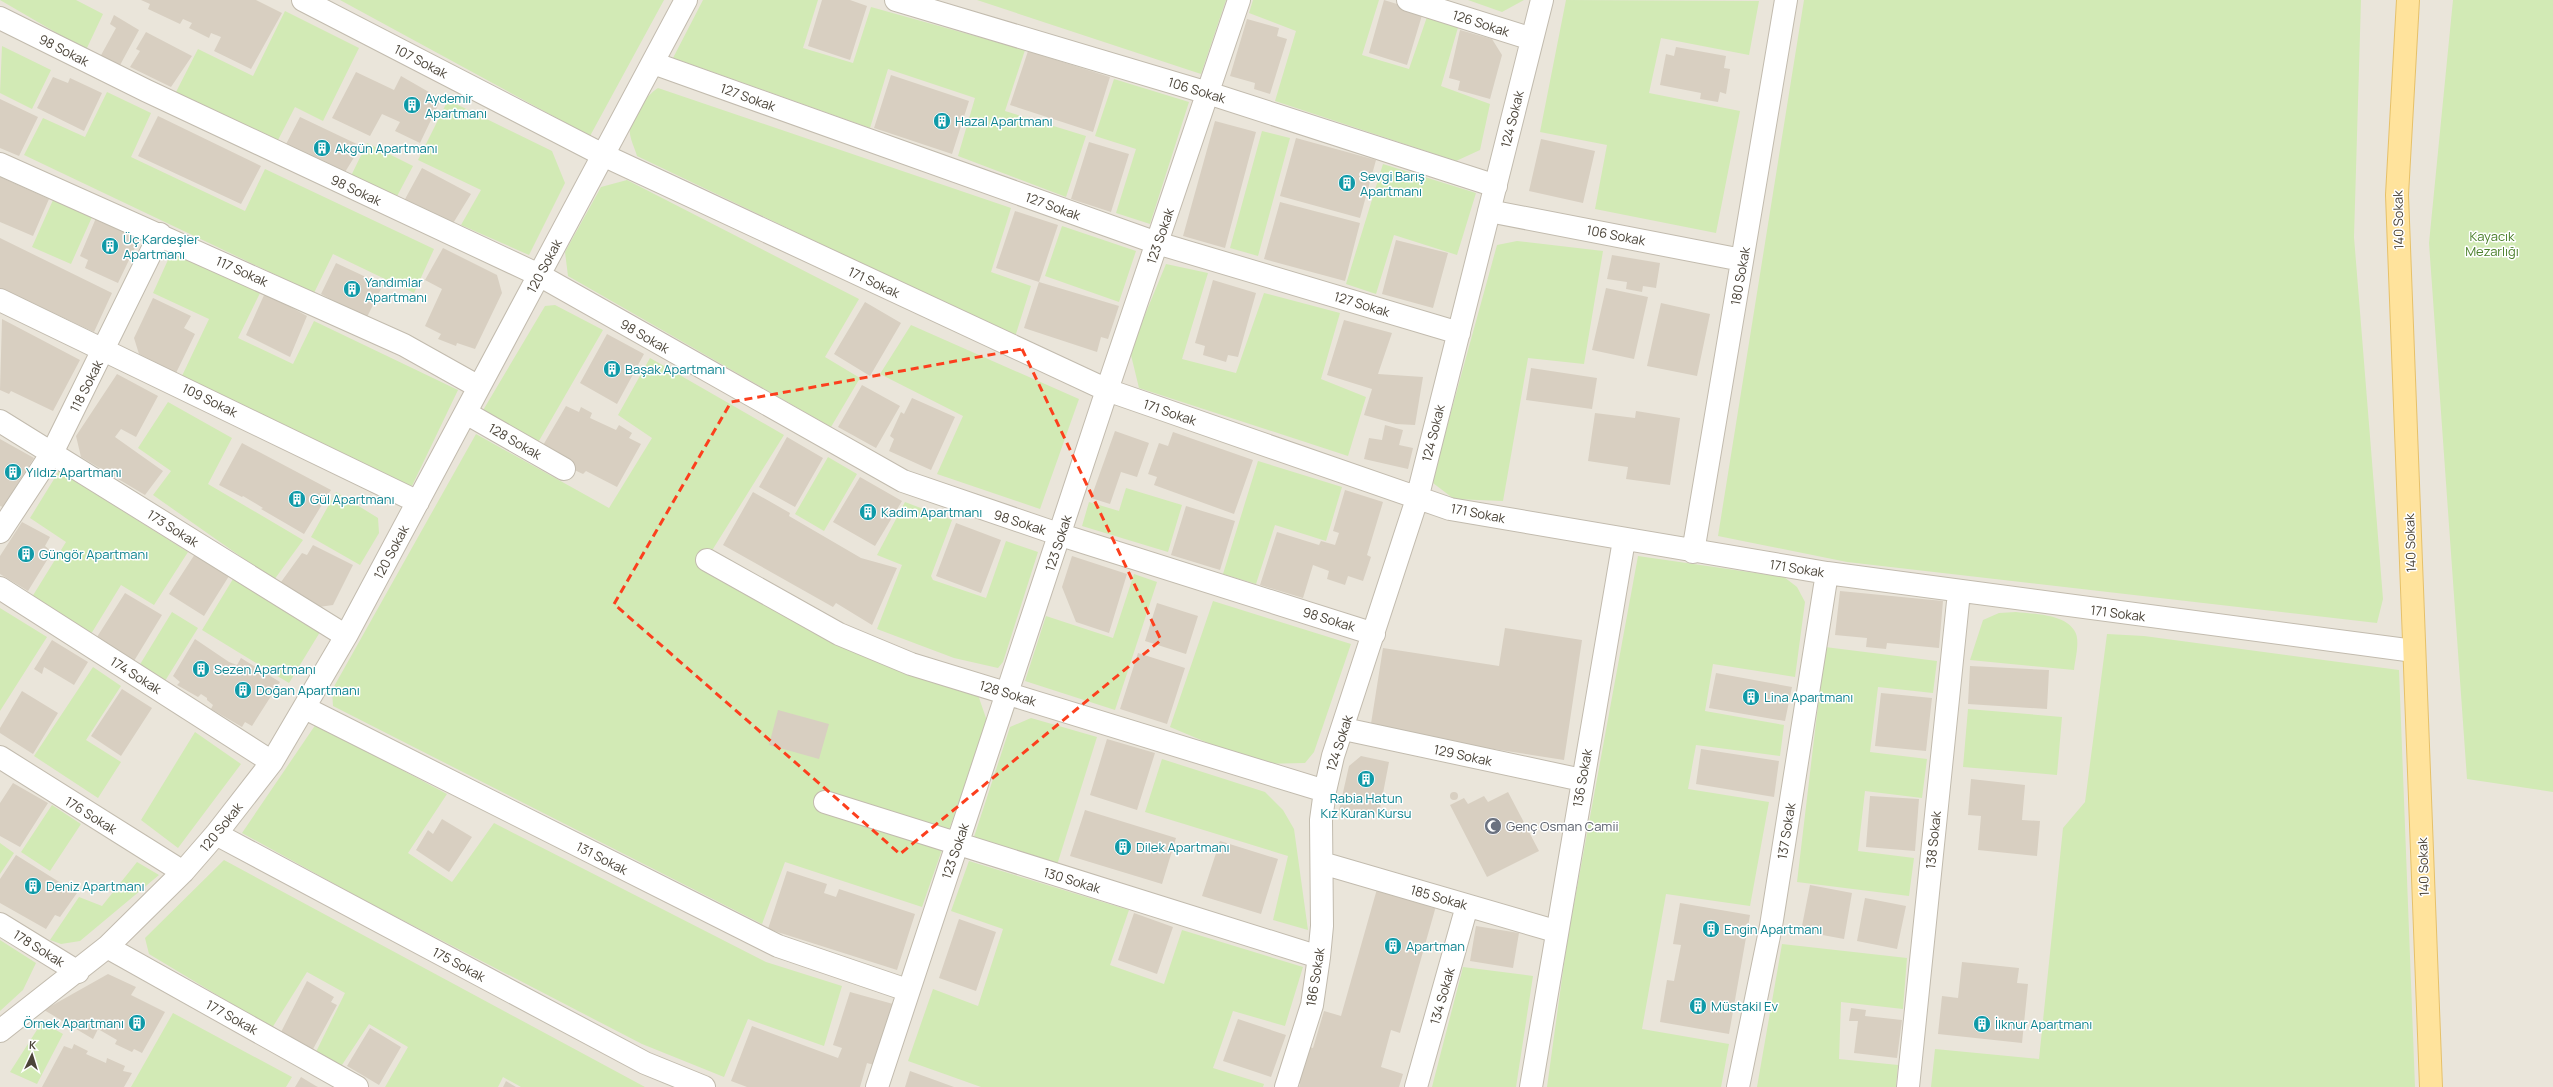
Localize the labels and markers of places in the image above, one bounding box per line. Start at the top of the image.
place label: Aydemir Apartmanı [425,89,487,122]
building icon: Aydemir Apartmanı [402,95,422,115]
building icon: Hazal Apartmanı [932,111,952,131]
place label: Hazal Apartmanı [955,112,1053,130]
building icon: Akgün Apartmanı [312,138,332,158]
place label: Akgün Apartmanı [335,139,437,157]
place label: Sevgi Barış Apartmanı [1360,167,1425,200]
building icon: Sevgi Barış Apartmanı [1337,173,1357,193]
place label: Üç Kardeşler Apartmanı [123,230,199,263]
building icon: Üç Kardeşler Apartmanı [100,236,120,256]
place label: Yandımlar Apartmanı [365,273,427,306]
building icon: Yandımlar Apartmanı [342,279,362,299]
building icon: Başak Apartmanı [602,359,622,379]
place label: Başak Apartmanı [625,360,725,378]
building icon: Yıldız Apartmanı [3,462,23,482]
place label: Yıldız Apartmanı [26,463,122,481]
building icon: Gül Apartmanı [287,489,307,509]
place label: Gül Apartmanı [310,490,395,508]
building icon: Kadim Apartmanı [858,502,878,522]
place label: Kadim Apartmanı [881,503,982,521]
building icon: Güngör Apartmanı [16,544,36,564]
place label: Güngör Apartmanı [39,545,148,563]
building icon: Sezen Apartmanı [191,659,211,679]
place label: Sezen Apartmanı [214,660,316,678]
building icon: Doğan Apartmanı [233,680,253,700]
place label: Doğan Apartmanı [256,681,360,699]
building icon: Lina Apartmanı [1741,687,1761,707]
place label: Lina Apartmanı [1764,688,1853,706]
building icon: Rabia Hatun Kız Kuran Kursu [1356,769,1376,789]
place label: Rabia Hatun Kız Kuran Kursu [1320,789,1412,822]
mosque icon: Genç Osman Camii [1483,816,1503,836]
place label: Genç Osman Camii [1506,817,1618,835]
building icon: Dilek Apartmanı [1113,837,1133,857]
place label: Dilek Apartmanı [1136,838,1230,856]
building icon: Deniz Apartmanı [23,876,43,896]
place label: Deniz Apartmanı [46,877,144,895]
building icon: Engin Apartmanı [1701,919,1721,939]
place label: Engin Apartmanı [1724,920,1822,938]
building icon: Apartman [1383,936,1403,956]
place label: Apartman [1406,937,1465,955]
building icon: Müstakil Ev [1688,996,1708,1016]
place label: Müstakil Ev [1711,997,1778,1015]
building icon: Örnek Apartmanı [127,1013,147,1033]
place label: Örnek Apartmanı [24,1014,124,1032]
building icon: İlknur Apartmanı [1972,1014,1992,1034]
place label: İlknur Apartmanı [1995,1015,2092,1033]

